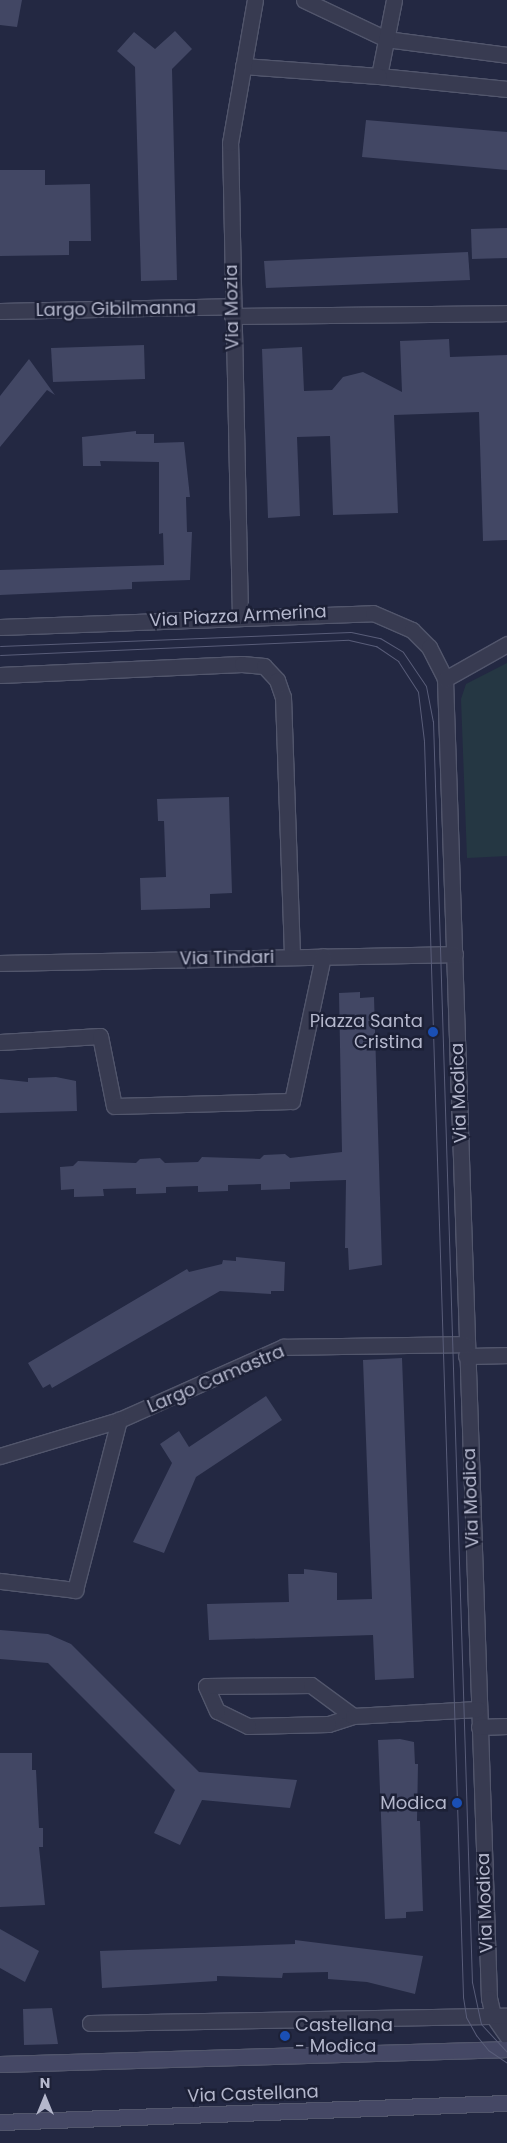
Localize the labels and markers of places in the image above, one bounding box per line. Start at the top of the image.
place label: Piazza Santa Cristina [310,1011,423,1054]
marker: Piazza Santa Cristina [427,1026,439,1038]
place label: Modica [380,1792,447,1814]
marker: Modica [451,1797,463,1809]
place label: Castellana - Modica [295,2015,393,2058]
marker: Castellana - Modica [279,2030,291,2042]

